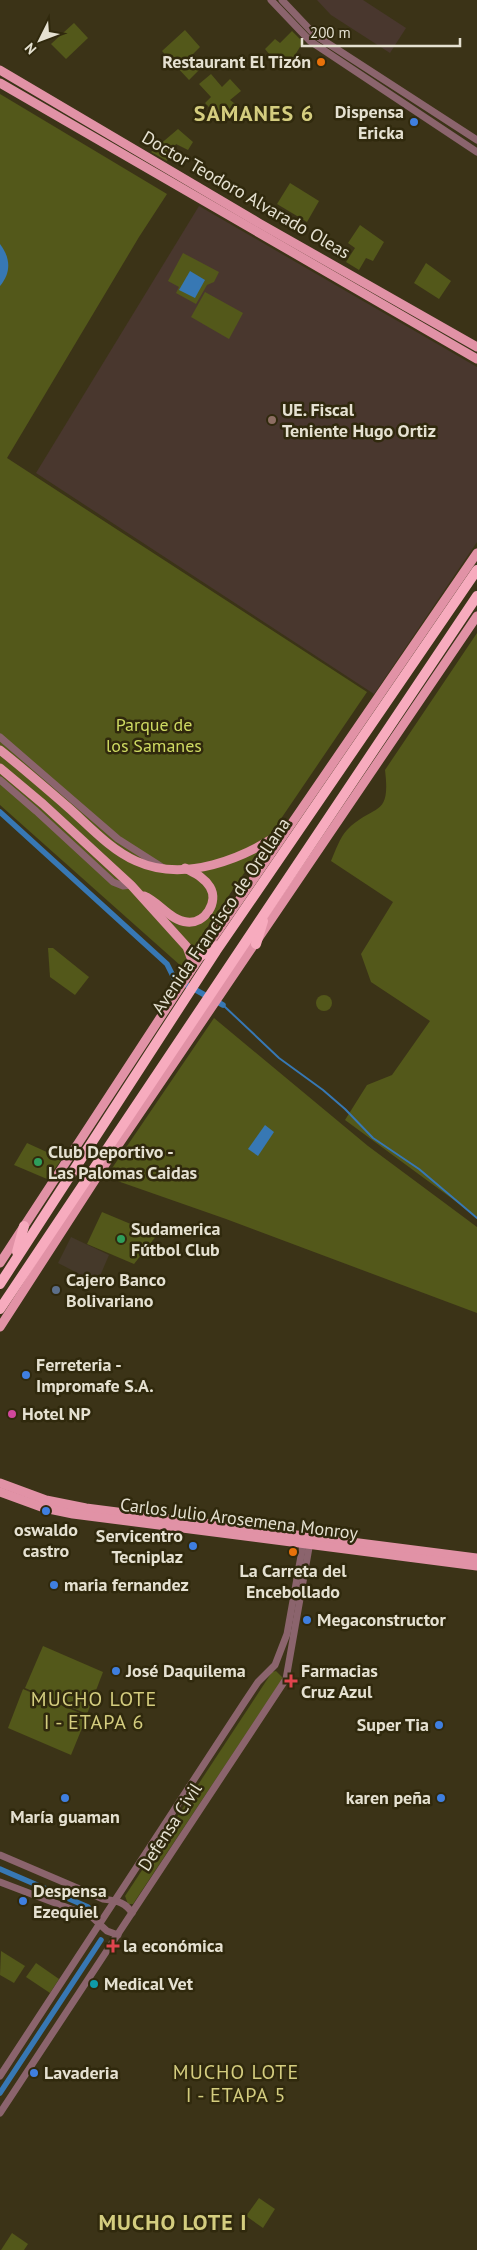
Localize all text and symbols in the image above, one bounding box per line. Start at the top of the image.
north arrow [15,15,65,65]
scale bar [302,15,460,47]
text: 200 m [310,23,351,42]
text: N [21,39,40,58]
place label: Restaurant El Tizón [162,50,311,73]
marker: Restaurant El Tizón [315,56,327,68]
district label: SAMANES 6 [194,99,314,127]
place label: Dispensa Ericka [335,100,404,144]
marker: Dispensa Ericka [408,116,420,128]
street label: Doctor Teodoro Alvarado Oleas [138,125,355,264]
place label: UE. Fiscal Teniente Hugo Ortiz [282,398,436,442]
marker: UE. Fiscal Teniente Hugo Ortiz [266,414,278,426]
park label: Parque de los Samanes [106,713,202,757]
street label: Avenida Francisco de Orellana [146,813,295,1018]
place label: Club Deportivo - Las Palomas Caidas [48,1140,198,1184]
marker: Club Deportivo - Las Palomas Caidas [32,1156,44,1168]
place label: Sudamerica Fútbol Club [131,1217,220,1261]
marker: Sudamerica Fútbol Club [115,1233,127,1245]
place label: Cajero Banco Bolivariano [66,1268,166,1312]
marker: Cajero Banco Bolivariano [50,1284,62,1296]
place label: Ferreteria - Impromafe S.A. [36,1353,154,1397]
marker: Ferreteria - Impromafe S.A. [20,1369,32,1381]
place label: Hotel NP [22,1402,91,1425]
marker: Hotel NP [6,1408,18,1420]
street label: Carlos Julio Arosemena Monroy [119,1493,360,1545]
marker: oswaldo castro [40,1505,52,1517]
place label: oswaldo castro [14,1518,78,1562]
place label: Servicentro Tecniplaz [96,1524,183,1568]
marker: Servicentro Tecniplaz [187,1540,199,1552]
marker: La Carreta del Encebollado [287,1546,299,1558]
place label: La Carreta del Encebollado [240,1559,347,1603]
place label: maria fernandez [64,1573,189,1596]
marker: maria fernandez [48,1579,60,1591]
place label: Megaconstructor [317,1608,447,1631]
marker: Megaconstructor [301,1614,313,1626]
place label: José Daquilema [125,1659,246,1682]
place label: Farmacias Cruz Azul [301,1659,378,1703]
marker: José Daquilema [110,1665,122,1677]
marker: Farmacias Cruz Azul [285,1675,297,1687]
district label: MUCHO LOTE I - ETAPA 6 [31,1686,157,1735]
place label: Super Tia [357,1713,429,1736]
marker: Super Tia [433,1719,445,1731]
street label: Defensa Civil [133,1778,207,1875]
place label: karen peña [346,1786,431,1809]
marker: María guaman [59,1792,71,1804]
marker: karen peña [435,1792,447,1804]
place label: María guaman [10,1805,120,1828]
place label: Despensa Ezequiel [33,1879,107,1923]
marker: Despensa Ezequiel [17,1895,29,1907]
place label: la económica [123,1934,224,1957]
marker: la económica [107,1940,119,1952]
place label: Medical Vet [104,1972,194,1995]
marker: Medical Vet [88,1978,100,1990]
district label: MUCHO LOTE I - ETAPA 5 [173,2059,299,2108]
place label: Lavaderia [44,2061,119,2084]
marker: Lavaderia [28,2067,40,2079]
district label: MUCHO LOTE I [99,2208,248,2236]

